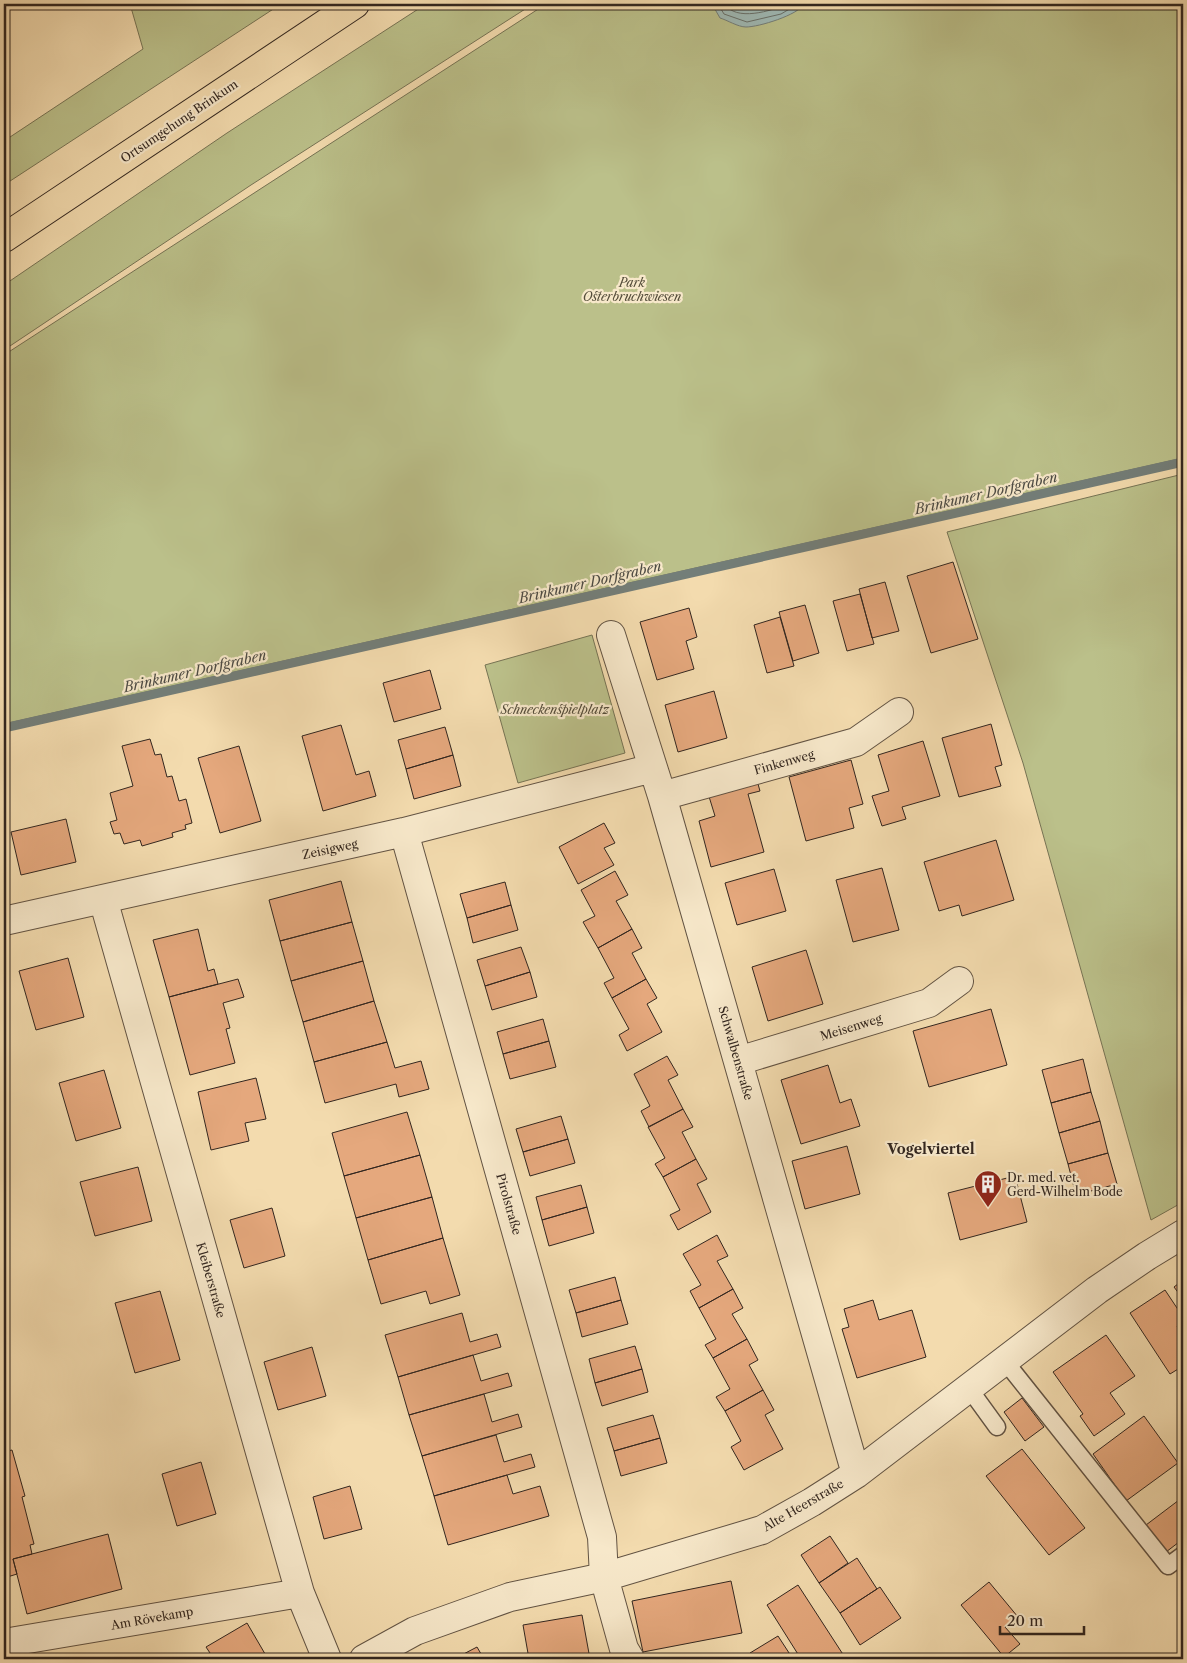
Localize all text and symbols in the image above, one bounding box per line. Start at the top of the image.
street label: Ortsumgehung Brinkum [118,76,240,166]
park label: Park Osterbruchwiesen [583,275,681,304]
water label: Brinkumer Dorfgraben [912,468,1059,518]
water label: Brinkumer Dorfgraben [516,557,663,607]
water label: Brinkumer Dorfgraben [121,646,268,696]
park label: Schneckenspielplatz [500,702,610,717]
street label: Finkenweg [752,746,816,778]
street label: Zeisigweg [301,836,360,862]
street label: Schwalbenstraße [715,1004,757,1102]
street label: Meisenweg [818,1010,884,1044]
district label: Vogelviertel [886,1140,975,1158]
building icon: Dr. med. vet. Gerd-Wilhelm Bode [973,1169,1003,1208]
place label: Dr. med. vet. Gerd-Wilhelm Bode [1007,1170,1123,1199]
street label: Pirolstraße [493,1172,525,1237]
street label: Kleiberstraße [193,1240,229,1320]
street label: Alte Heerstraße [759,1476,846,1535]
street label: Am Rövekamp [109,1603,194,1633]
scale bar [1000,1603,1083,1635]
text: 20 m [1007,1611,1043,1630]

